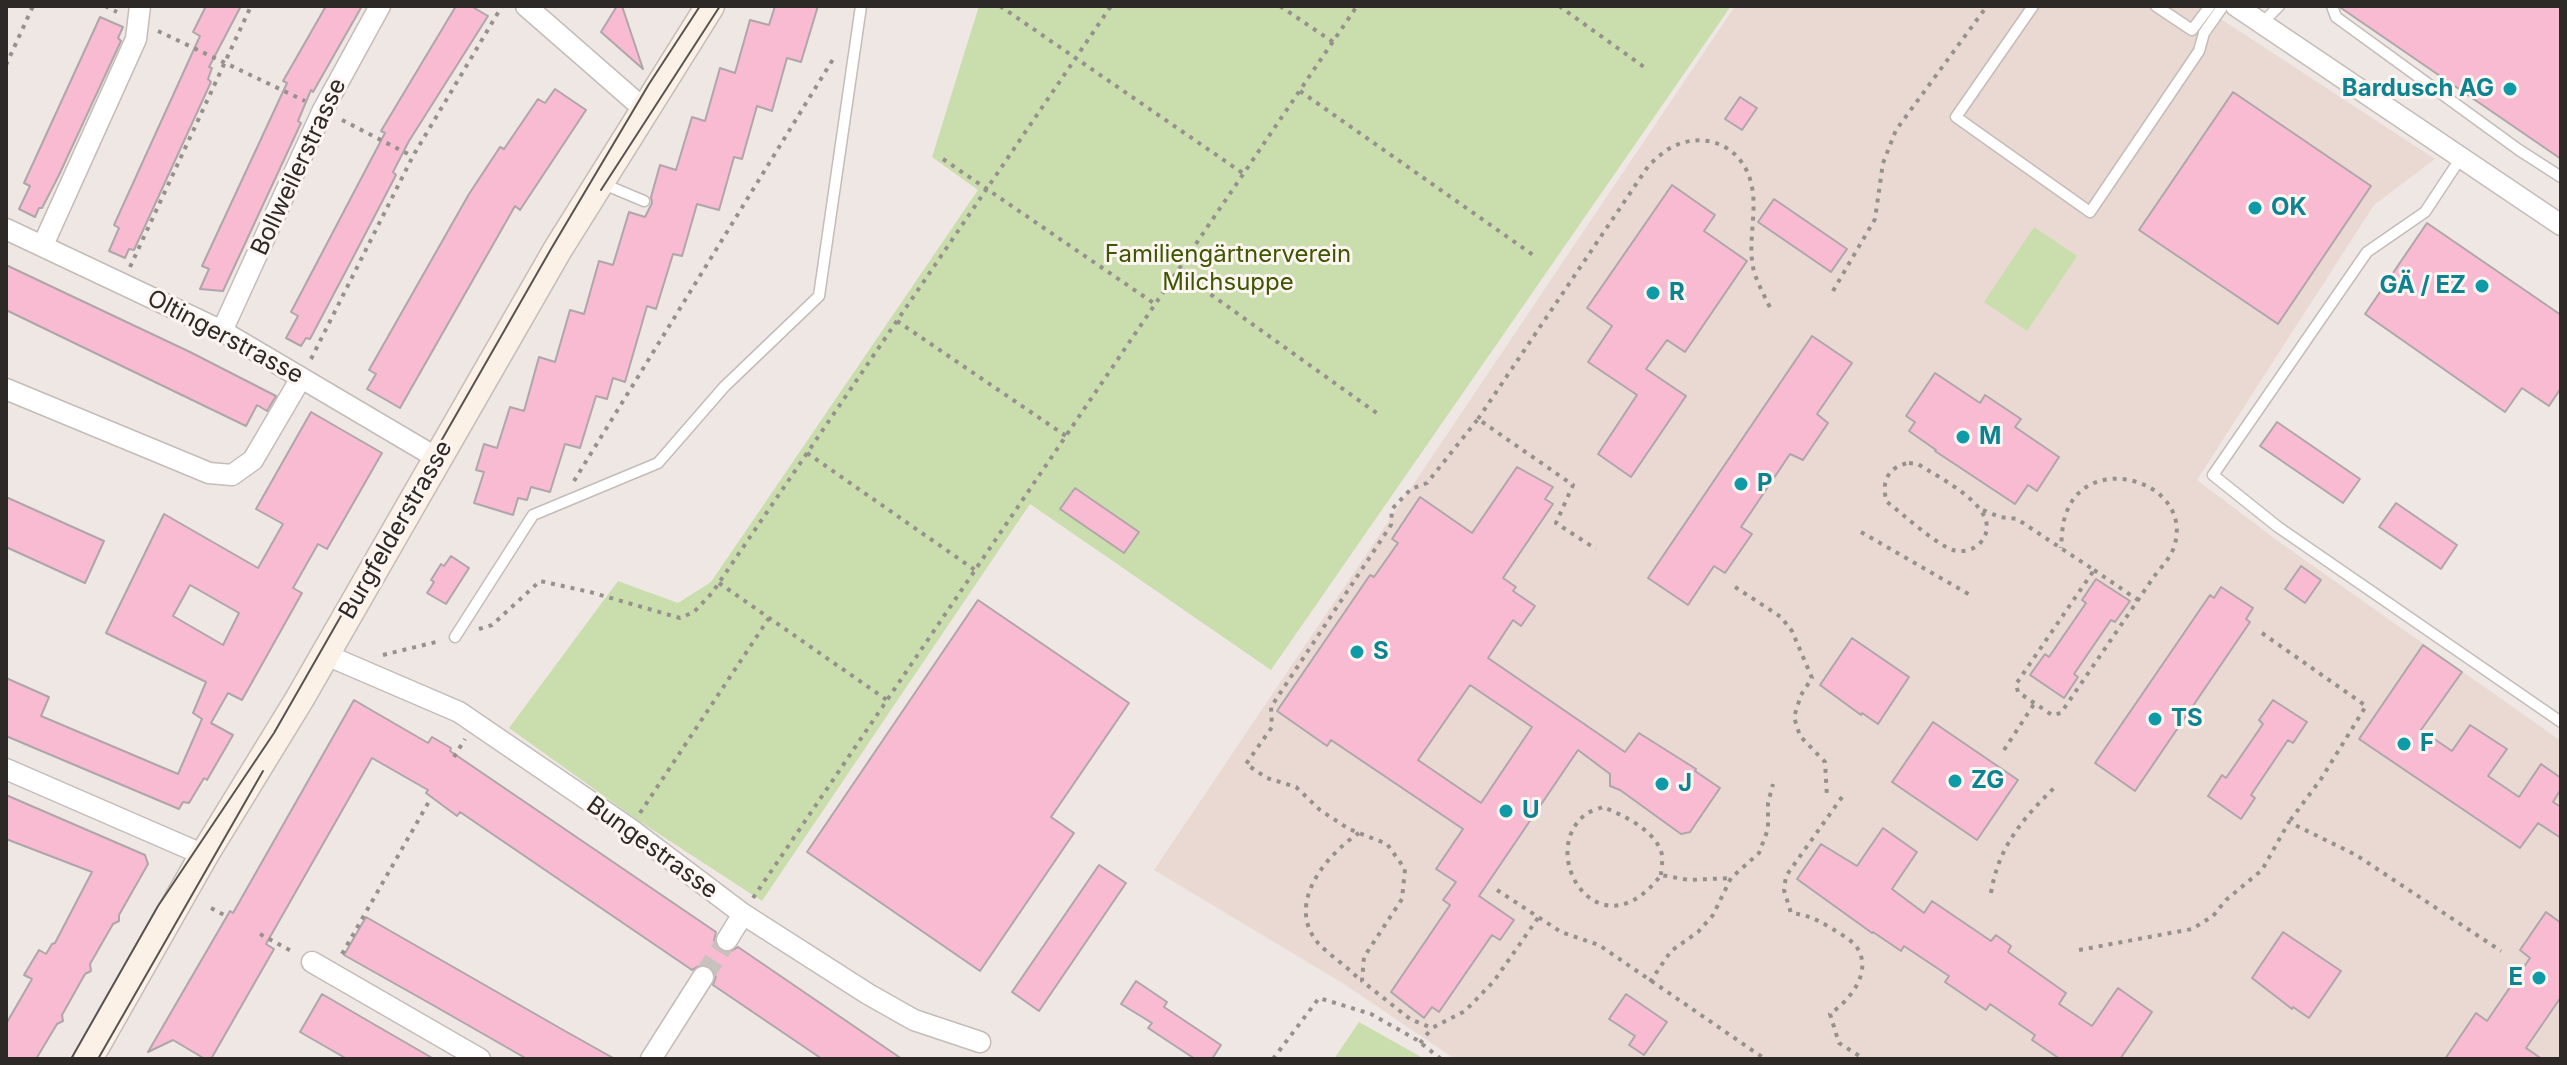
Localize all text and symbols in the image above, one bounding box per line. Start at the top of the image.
street label: Bollweilerstrasse [245,74,353,260]
place label: Bardusch AG [2342,75,2494,103]
marker: Bardusch AG [2501,80,2519,98]
place label: OK [2271,194,2307,222]
marker: OK [2246,199,2264,217]
park label: Familiengärtnerverein Milchsuppe [1105,241,1351,297]
place label: GÄ / EZ [2380,272,2466,300]
marker: GÄ / EZ [2473,277,2491,295]
place label: R [1669,279,1685,307]
street label: Oltingerstrasse [142,284,308,390]
marker: R [1644,284,1662,302]
place label: M [1979,423,2001,451]
marker: M [1954,428,1972,446]
street label: Burgfelderstrasse [333,436,459,624]
place label: P [1757,470,1773,498]
marker: P [1732,475,1750,493]
place label: S [1373,638,1389,666]
marker: S [1348,643,1366,661]
place label: TS [2171,705,2203,733]
marker: TS [2146,710,2164,728]
place label: F [2420,730,2434,758]
marker: F [2395,735,2413,753]
place label: ZG [1971,767,2004,795]
place label: J [1678,770,1692,798]
marker: ZG [1946,772,1964,790]
marker: J [1653,775,1671,793]
street label: Bungestrasse [581,791,723,905]
place label: U [1522,797,1540,825]
marker: U [1497,802,1515,820]
place label: E [2508,964,2523,992]
marker: E [2530,969,2548,987]

